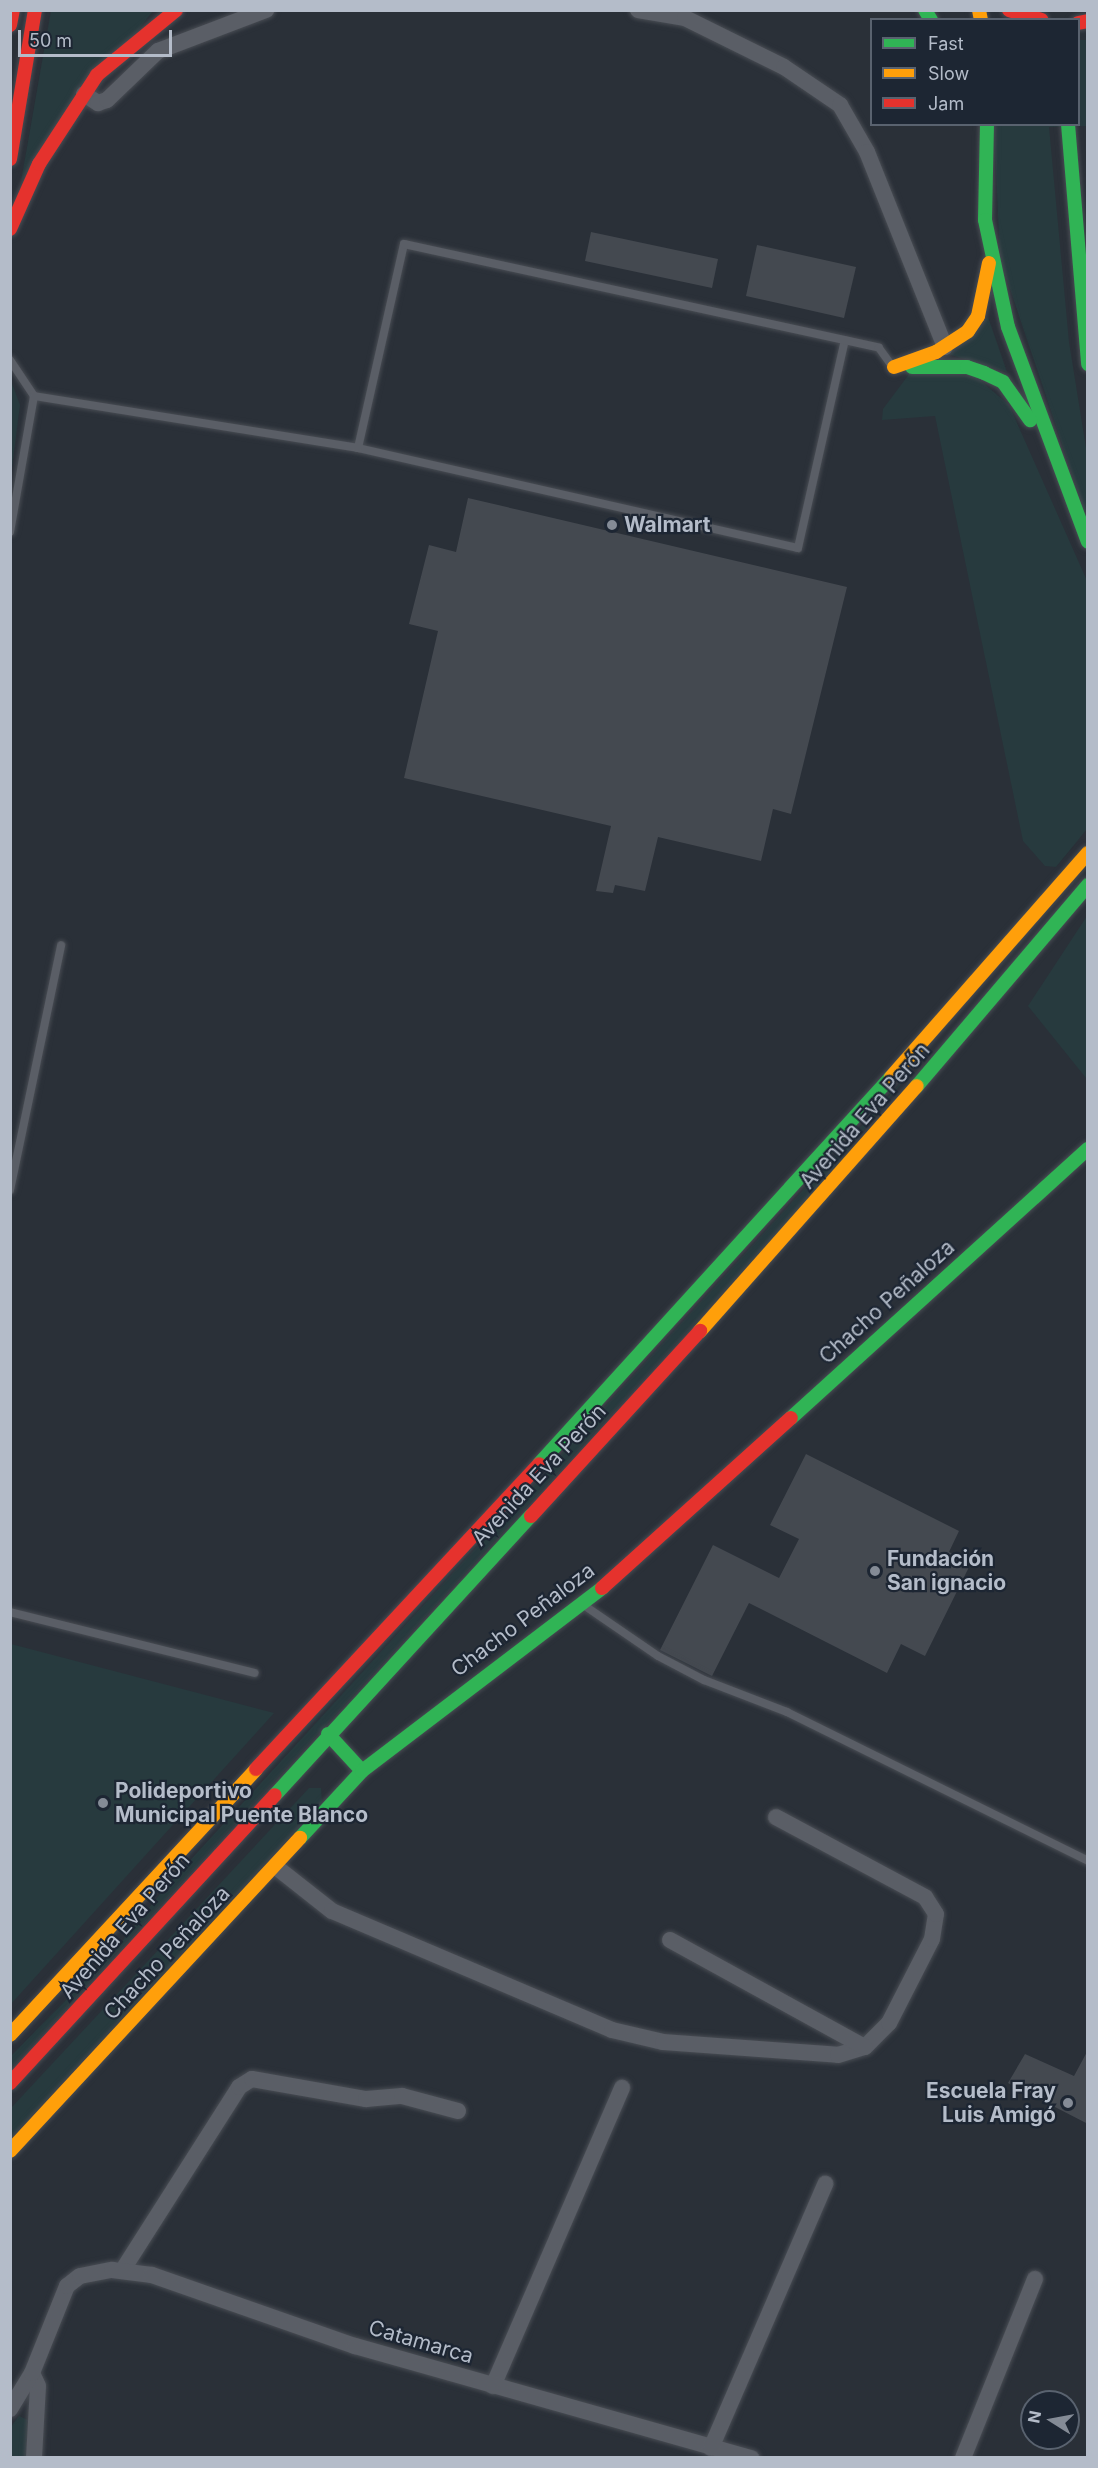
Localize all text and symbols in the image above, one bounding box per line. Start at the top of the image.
scale bar [21,18,176,56]
legend [870,18,1080,126]
text: 50 m [29,30,72,51]
text: Fast [928,33,964,54]
text: Slow [928,63,969,84]
text: Jam [928,93,964,114]
place label: Walmart [624,512,710,538]
marker: Walmart [605,518,619,532]
street label: Avenida Eva Perón [795,1038,935,1194]
street label: Chacho Peñaloza [814,1235,960,1369]
street label: Avenida Eva Perón [467,1399,611,1551]
place label: Fundación San ignacio [887,1546,1006,1596]
street label: Chacho Peñaloza [446,1558,600,1682]
marker: Fundación San ignacio [868,1564,882,1578]
place label: Polideportivo Municipal Puente Blanco [115,1778,368,1828]
marker: Polideportivo Municipal Puente Blanco [96,1796,110,1810]
street label: Avenida Eva Perón [55,1848,195,2004]
street label: Chacho Peñaloza [99,1881,235,2025]
place label: Escuela Fray Luis Amigó [926,2078,1056,2128]
marker: Escuela Fray Luis Amigó [1061,2096,1075,2110]
street label: Catamarca [366,2315,476,2369]
north arrow [1020,2390,1080,2450]
text: N [1023,2409,1045,2425]

